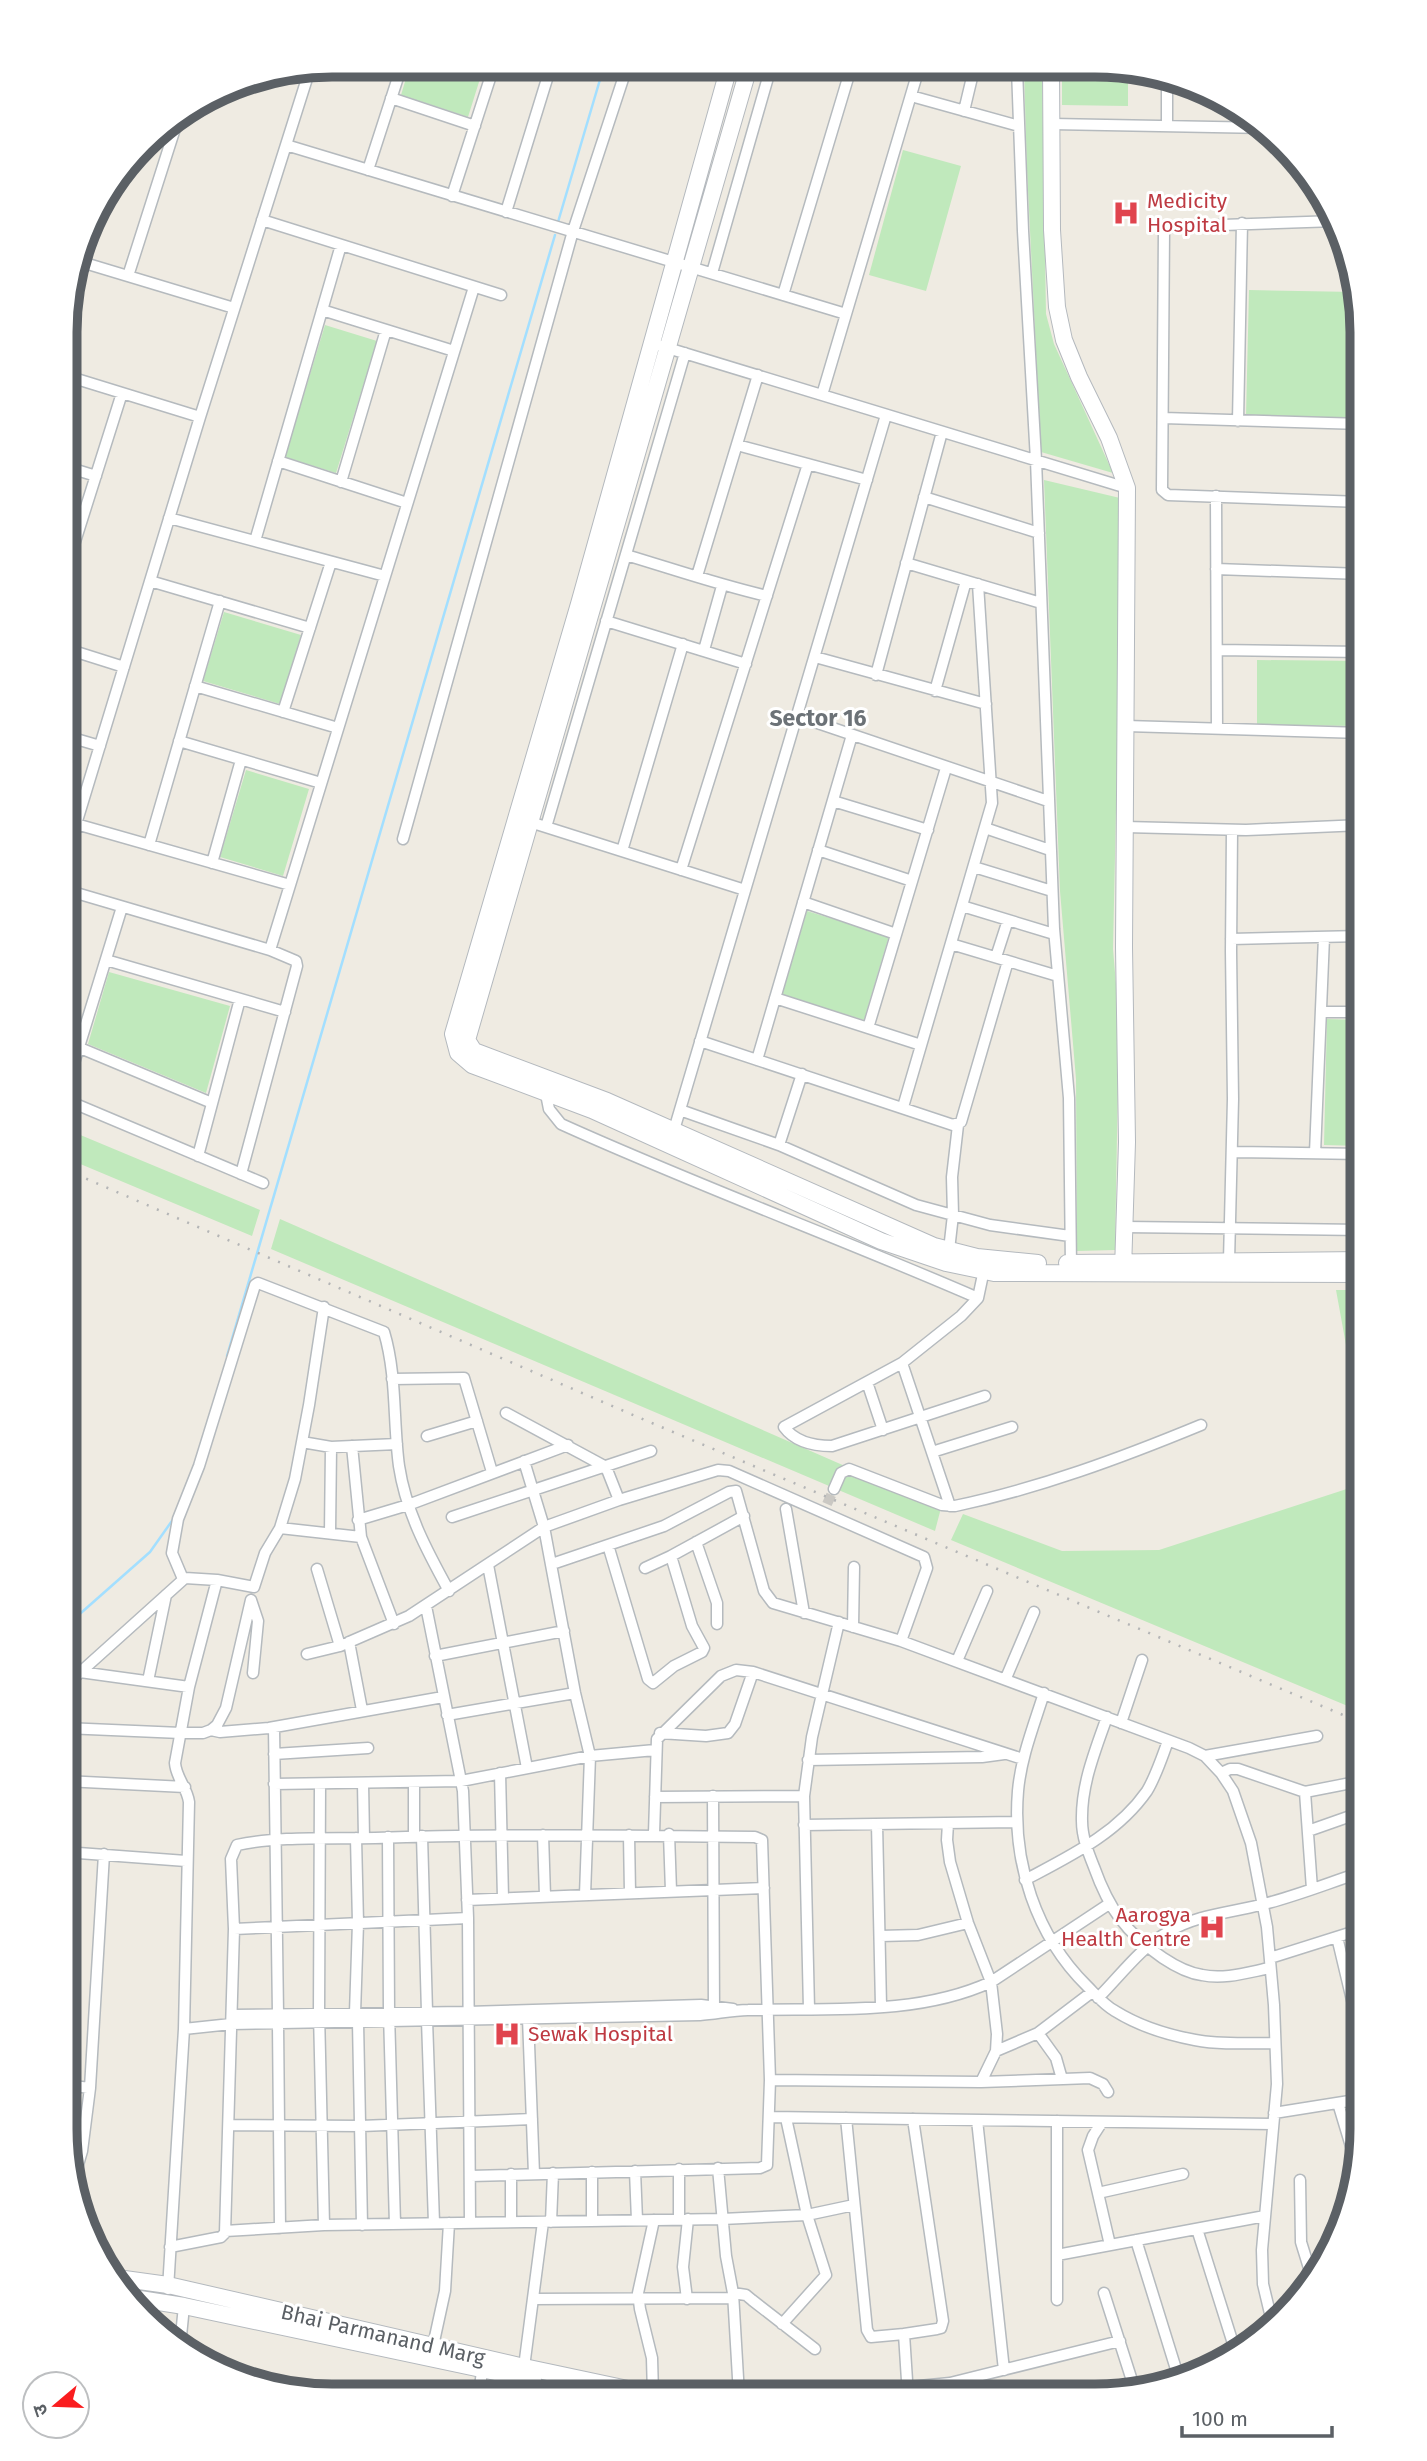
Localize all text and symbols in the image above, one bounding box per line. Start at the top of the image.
place label: Medicity Hospital [1147,188,1228,238]
hospital icon: Medicity Hospital [1111,198,1141,228]
district label: Sector 16 [769,704,867,732]
place label: Aarogya Health Centre [1061,1902,1191,1952]
hospital icon: Aarogya Health Centre [1197,1912,1227,1942]
hospital icon: Sewak Hospital [492,2019,522,2049]
place label: Sewak Hospital [528,2021,673,2047]
street label: Bhai Parmanand Marg [278,2299,488,2371]
north arrow [21,2370,91,2440]
scale bar [1182,2394,1332,2438]
text: उ [27,2401,53,2419]
text: 100 m [1192,2406,1248,2432]

